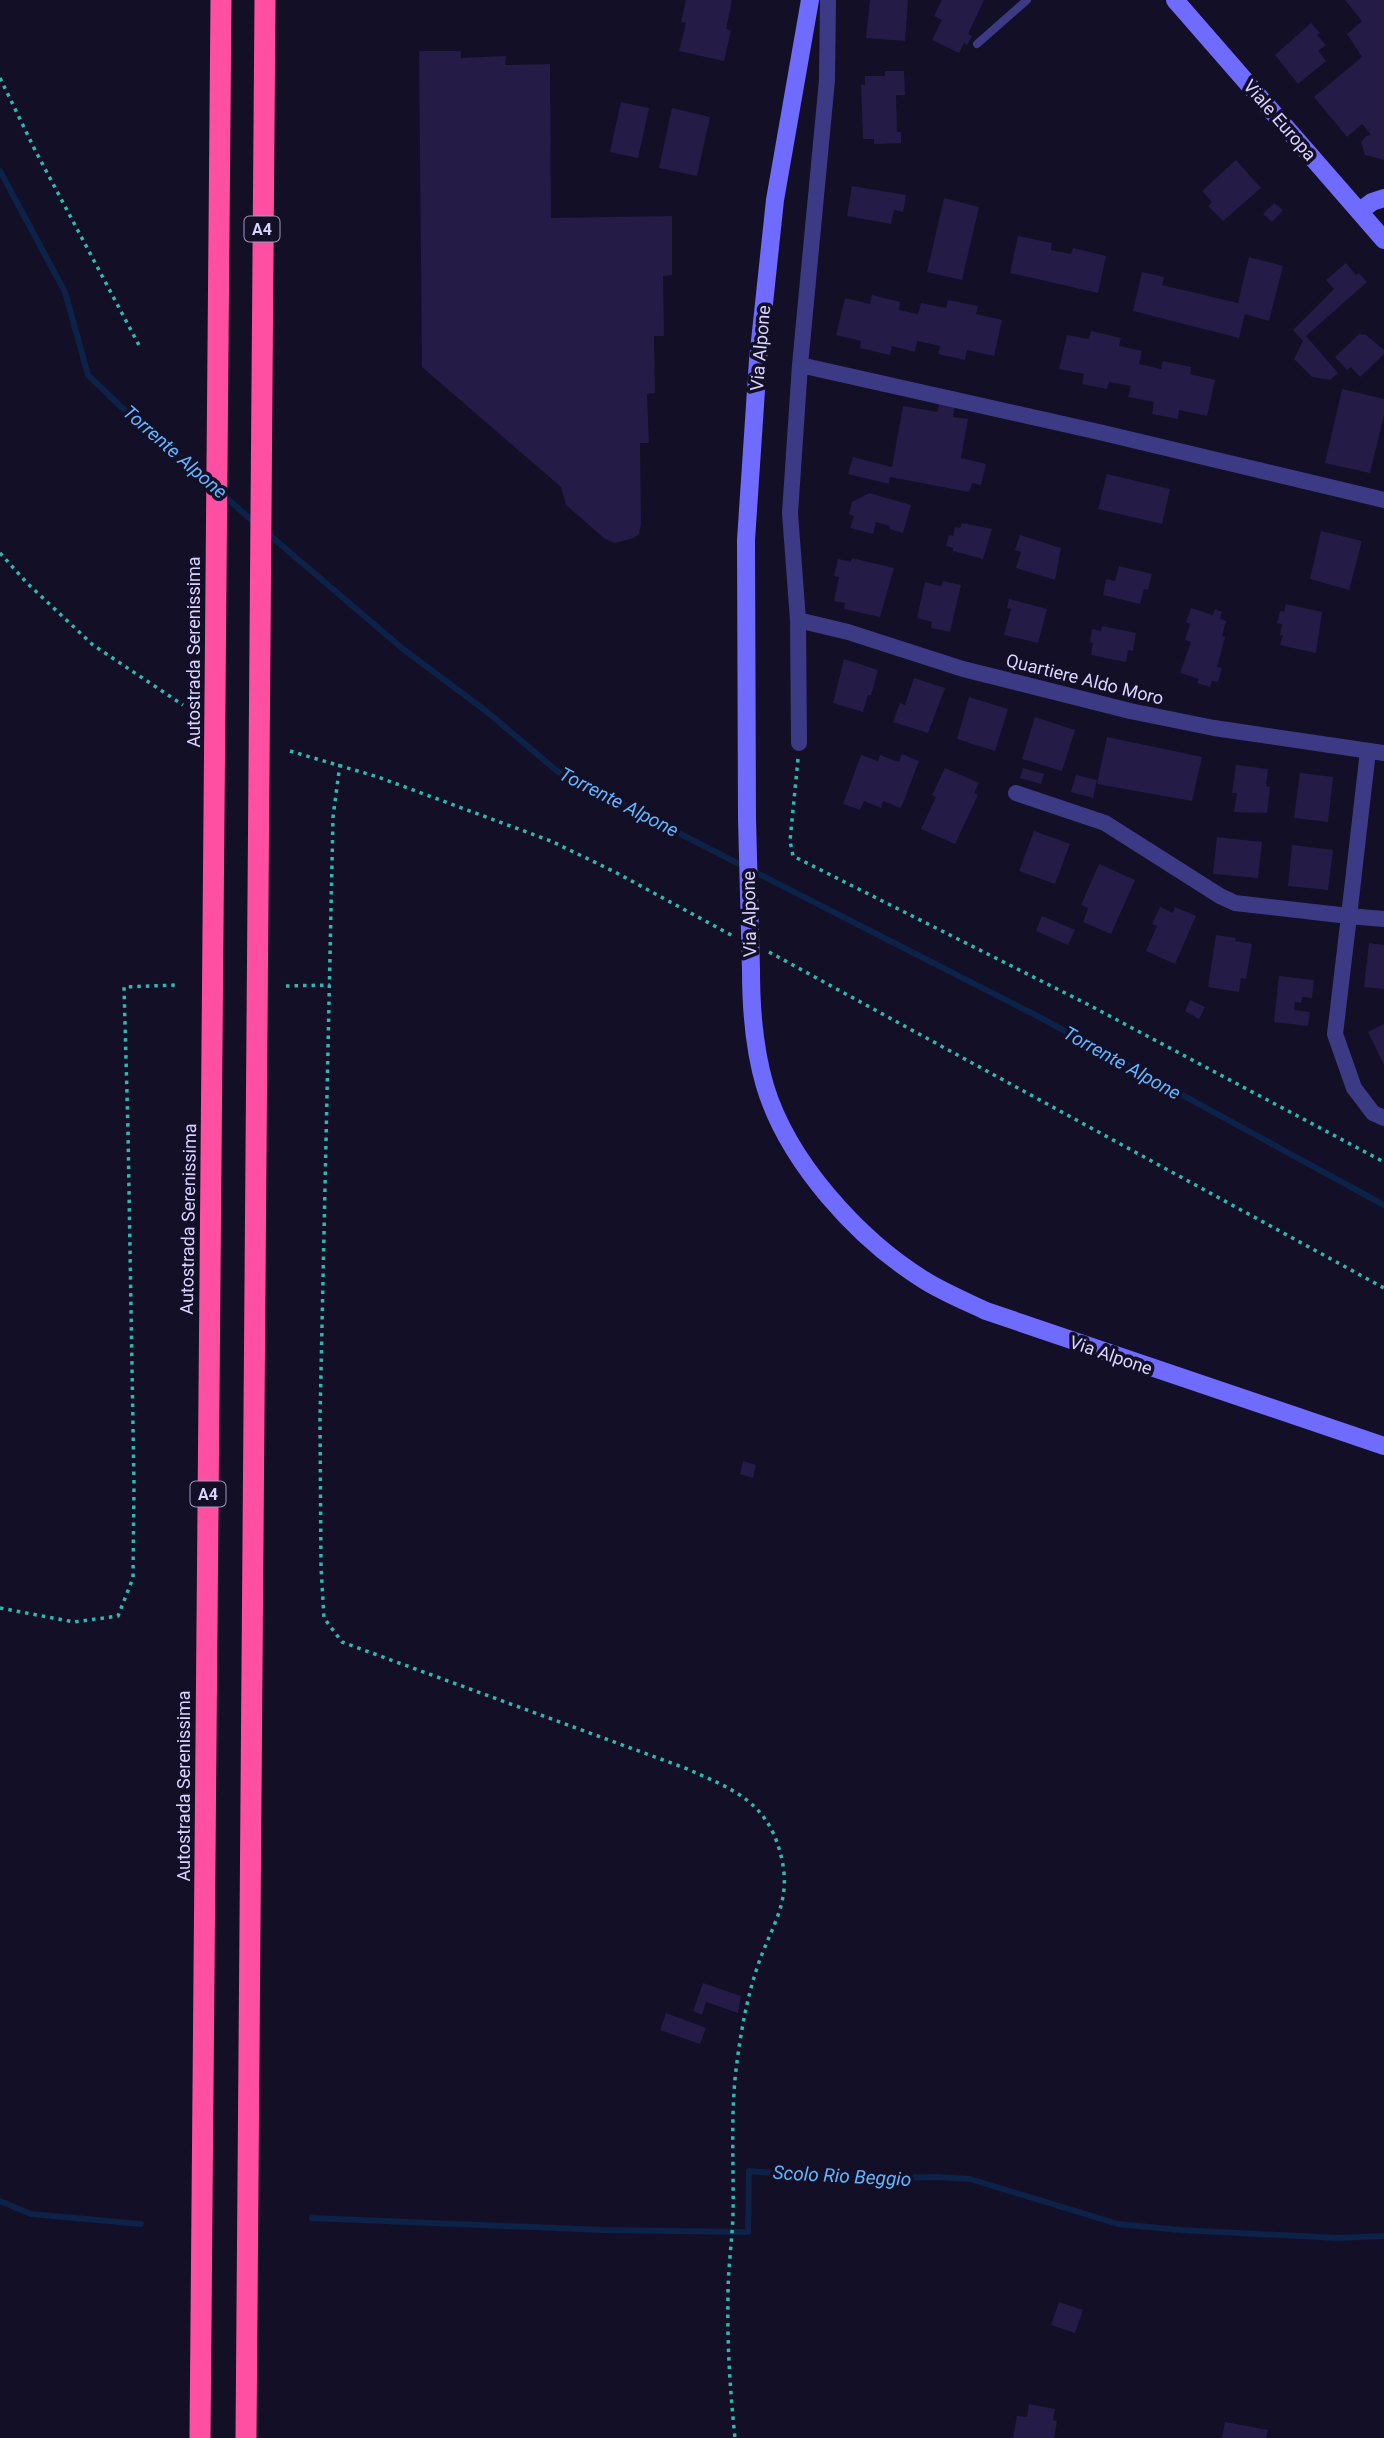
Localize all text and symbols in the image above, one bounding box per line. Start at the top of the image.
street label: Viale Europa [1239,75,1321,165]
road number: A4 [244,216,280,242]
street label: Via Alpone [746,304,774,392]
water label: Torrente Alpone [118,400,232,504]
street label: Autostrada Serenissima [183,556,204,748]
street label: Quartiere Aldo Moro [1004,649,1166,709]
water label: Torrente Alpone [556,762,683,842]
street label: Via Alpone [738,871,760,957]
water label: Torrente Alpone [1059,1021,1185,1105]
street label: Autostrada Serenissima [176,1123,200,1315]
street label: Via Alpone [1067,1331,1155,1379]
road number: A4 [190,1482,226,1506]
street label: Autostrada Serenissima [173,1690,194,1882]
water label: Scolo Rio Beggio [772,2161,912,2191]

